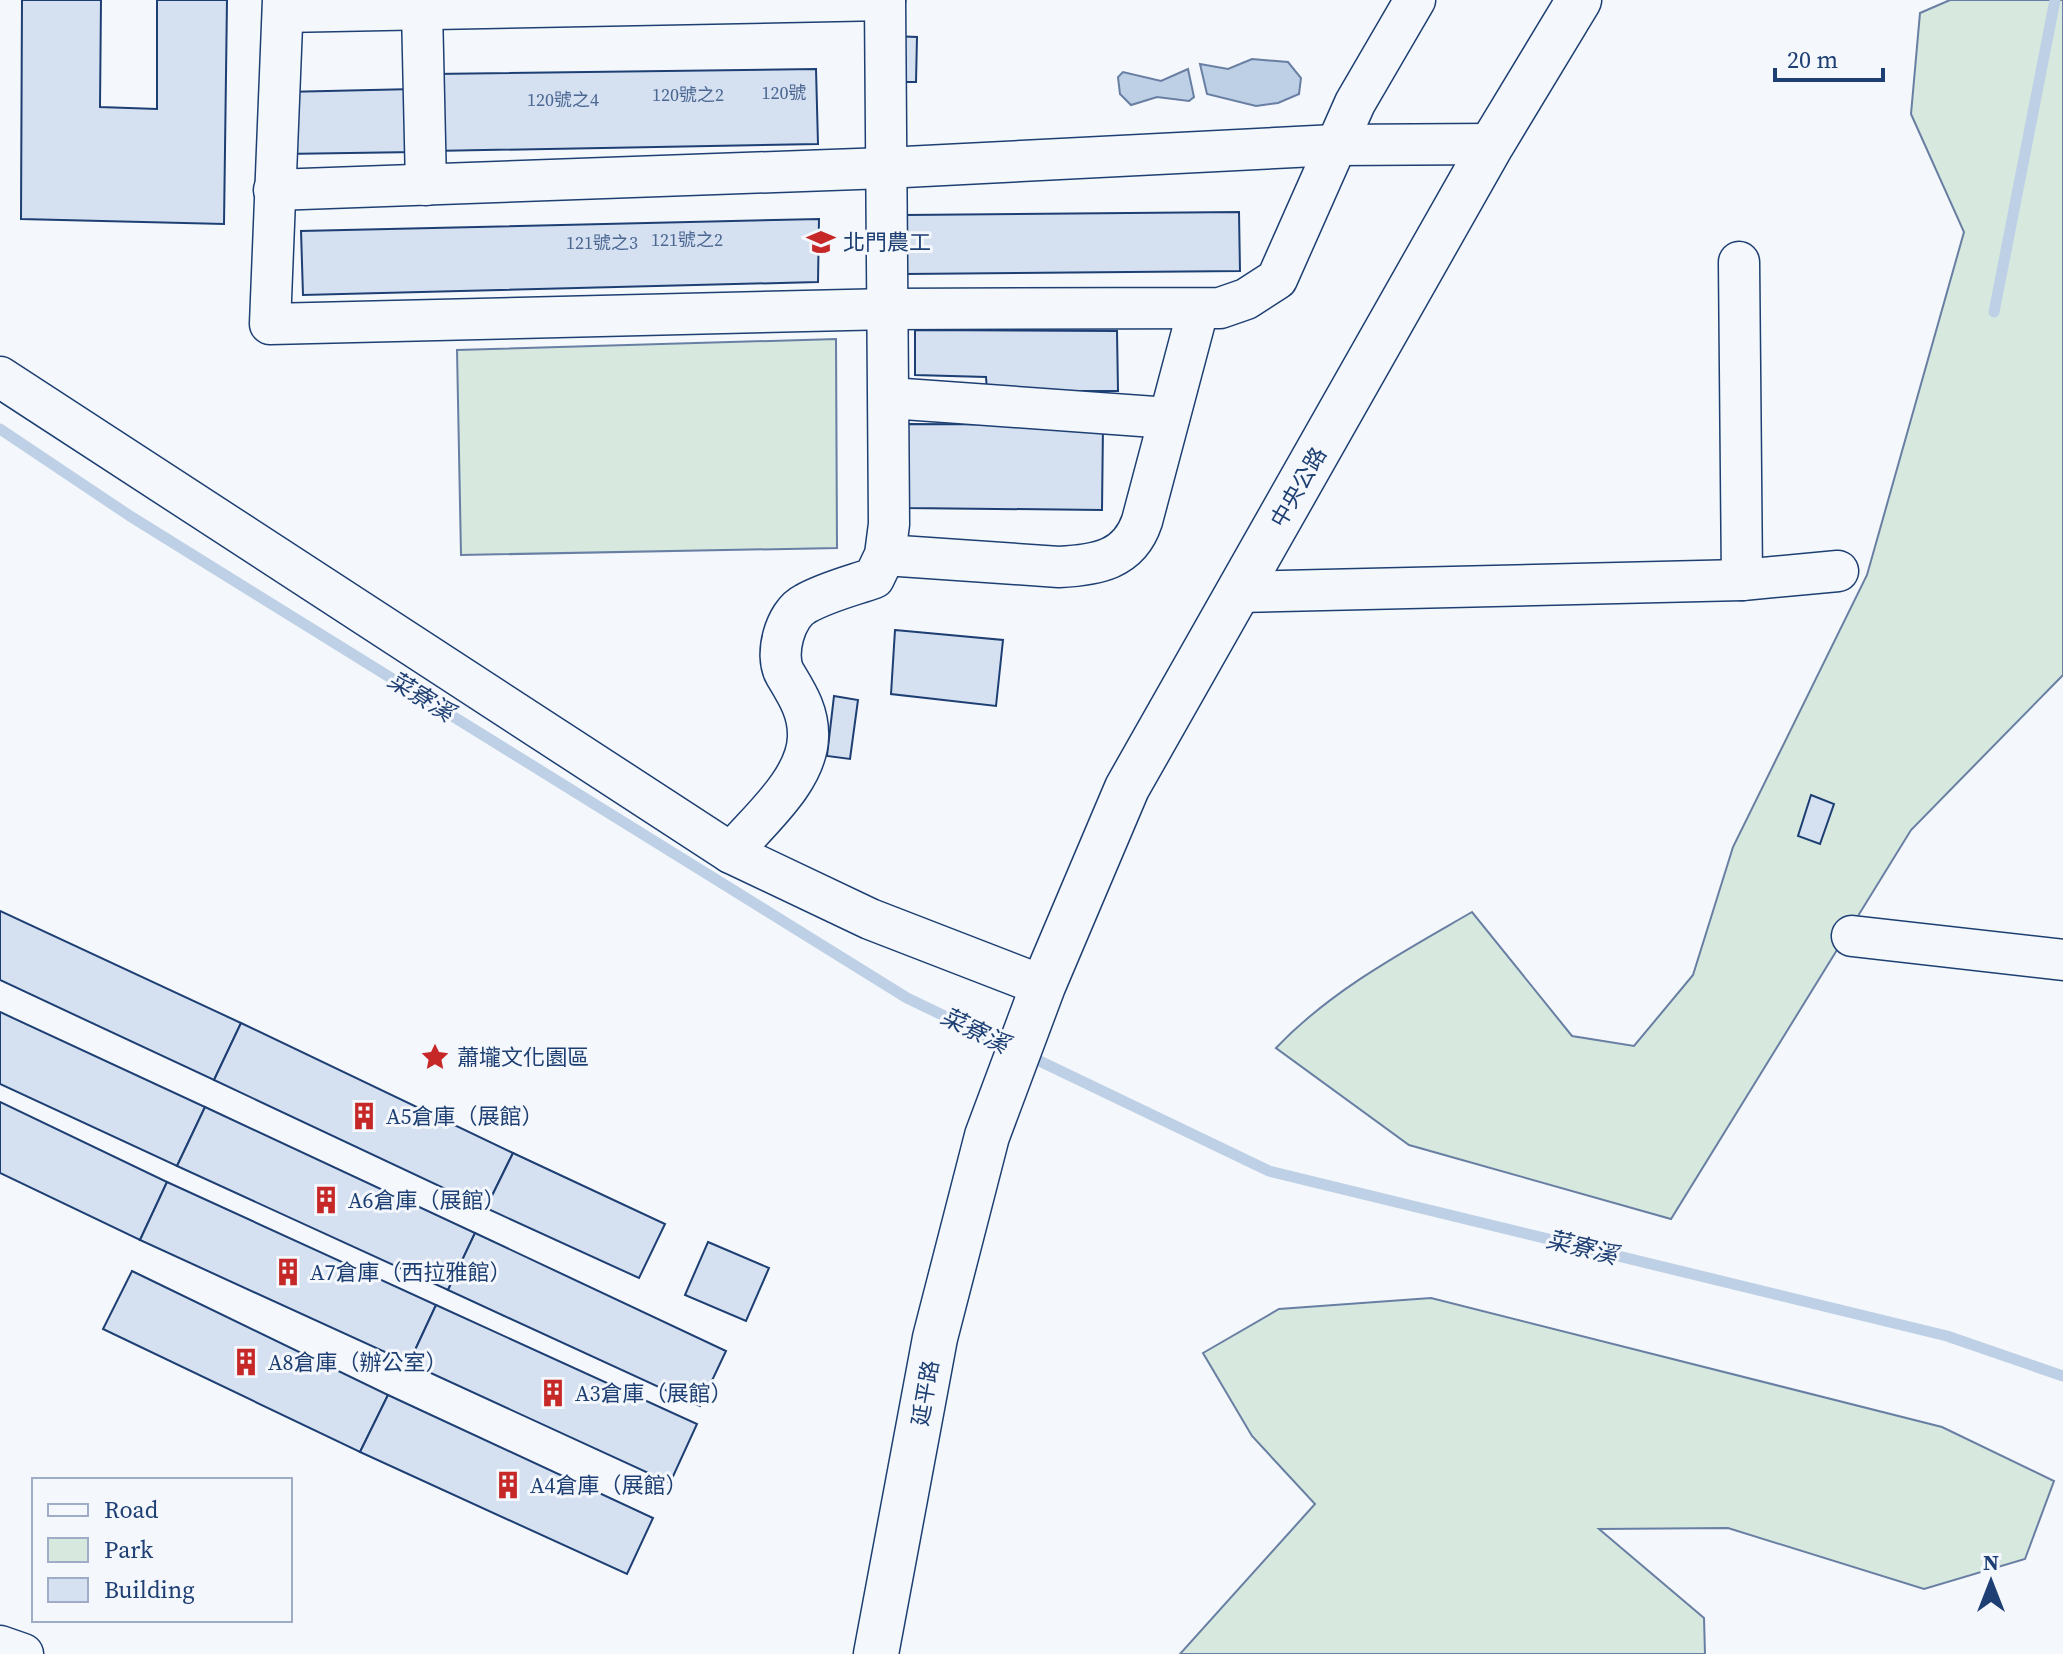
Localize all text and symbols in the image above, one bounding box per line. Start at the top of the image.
scale bar [1775,32,1883,82]
text: 20 m [1787,43,1838,76]
house number: 120號 [762,80,807,105]
house number: 120號之2 [652,82,724,107]
house number: 120號之4 [527,87,599,112]
house number: 121號之2 [651,227,723,252]
school or university icon: 北門農工 [806,227,836,257]
place label: 北門農工 [843,227,931,257]
house number: 121號之3 [566,230,638,255]
street label: 中央公路 [1263,441,1333,533]
water label: 菜寮溪 [382,663,463,731]
water label: 菜寮溪 [935,999,1017,1062]
place icon: 蕭壠文化園區 [420,1042,450,1072]
place label: 蕭壠文化園區 [457,1042,589,1072]
building icon: A5倉庫（展館） [349,1101,379,1131]
place label: A5倉庫（展館） [386,1101,544,1131]
building icon: A6倉庫（展館） [311,1185,341,1215]
place label: A6倉庫（展館） [348,1185,506,1215]
water label: 菜寮溪 [1543,1222,1624,1272]
building icon: A7倉庫（西拉雅館） [273,1257,303,1287]
place label: A7倉庫（西拉雅館） [310,1257,512,1287]
building icon: A8倉庫（辦公室） [231,1347,261,1377]
place label: A8倉庫（辦公室） [268,1347,448,1377]
street label: 延平路 [904,1358,946,1428]
building icon: A3倉庫（展館） [538,1378,568,1408]
place label: A3倉庫（展館） [575,1378,733,1408]
building icon: A4倉庫（展館） [493,1470,523,1500]
place label: A4倉庫（展館） [530,1470,688,1500]
legend [32,1478,292,1622]
text: Road [104,1493,159,1526]
text: Park [104,1533,154,1566]
north arrow [1951,1542,2031,1622]
text: N [1983,1547,1999,1577]
text: Building [104,1573,195,1606]

